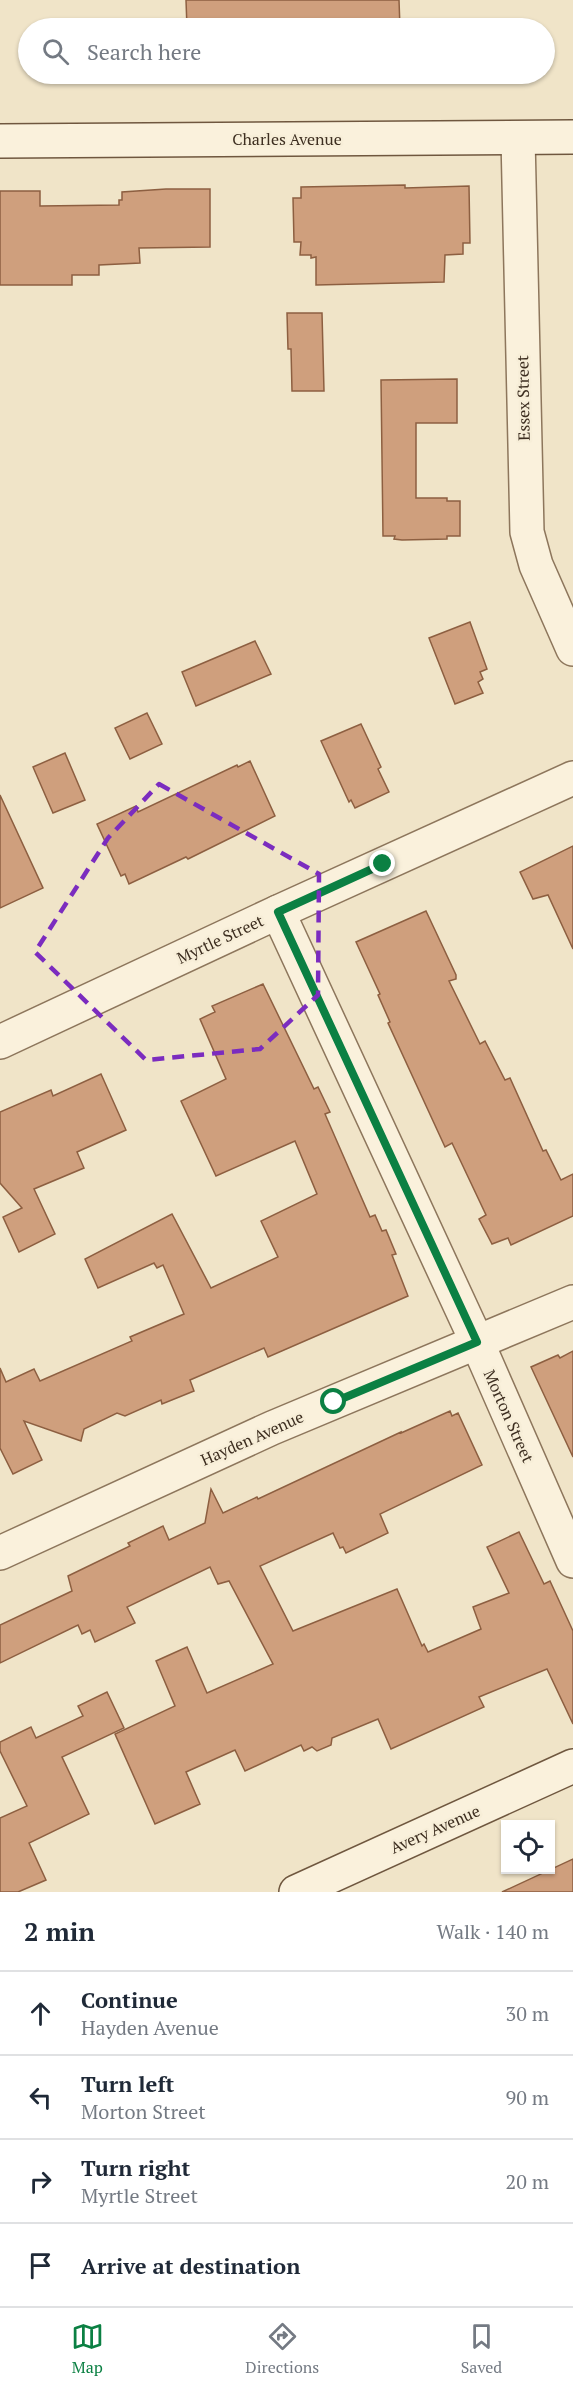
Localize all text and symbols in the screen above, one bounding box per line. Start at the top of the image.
search box [18,18,555,84]
icon: search [39,35,72,68]
text: Search here [87,37,201,66]
street label: Charles Avenue [232,128,342,150]
street label: Essex Street [511,355,535,441]
route end [369,850,395,876]
street label: Myrtle Street [173,909,267,969]
street label: Morton Street [479,1366,539,1466]
route start [320,1388,346,1414]
street label: Hayden Avenue [197,1406,307,1470]
street label: Avery Avenue [387,1799,483,1859]
map controls [501,1820,555,1874]
button: locate [501,1820,555,1874]
text: 2 min [24,1914,95,1948]
text: Walk · 140 m [437,1918,549,1945]
text: Continue [81,1985,178,2014]
icon: ahead [24,1997,57,2030]
text: 30 m [506,2000,549,2027]
text: Hayden Avenue [81,2014,219,2041]
text: Turn left [81,2069,174,2098]
icon: left [24,2081,57,2114]
text: 90 m [506,2084,549,2111]
text: Morton Street [81,2098,206,2125]
text: Turn right [81,2153,190,2182]
icon: right [24,2165,57,2198]
text: 20 m [506,2168,549,2195]
text: Myrtle Street [81,2182,198,2209]
icon: arrive [24,2249,57,2282]
text: Arrive at destination [81,2251,300,2280]
tab: Map [71,2320,104,2378]
tab: Directions [245,2320,319,2378]
tab: Saved [461,2320,502,2378]

